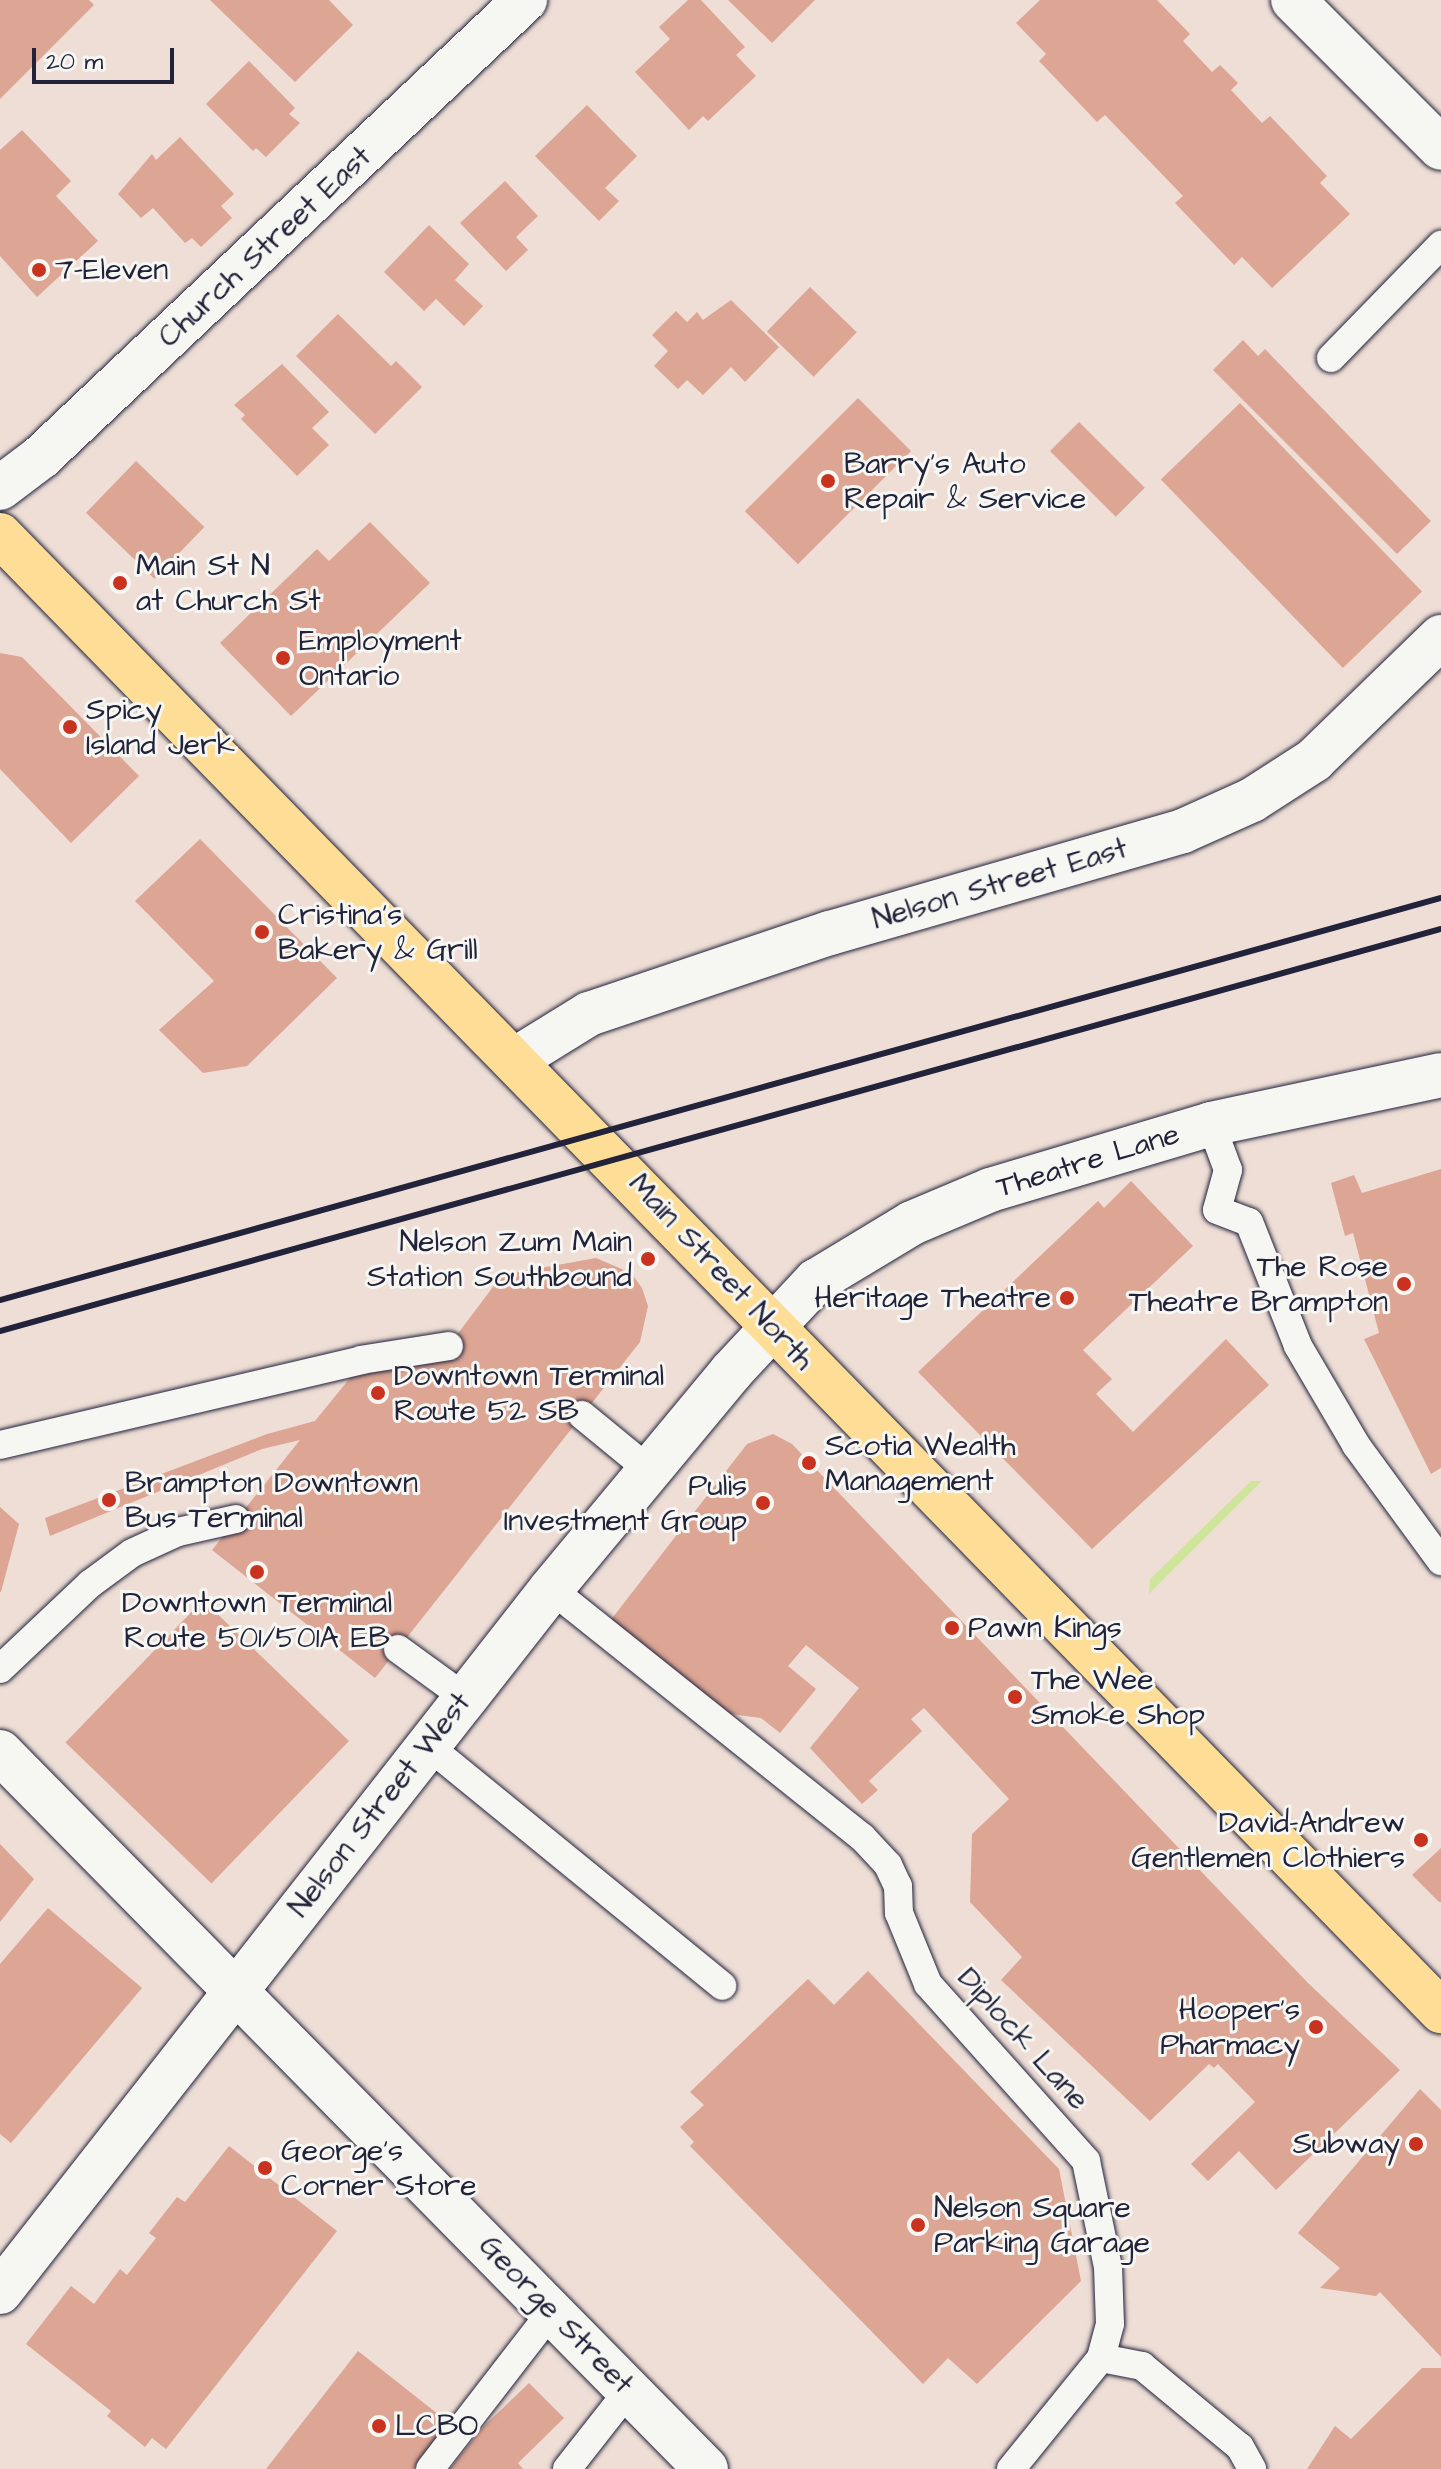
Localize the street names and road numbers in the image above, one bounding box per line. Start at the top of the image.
street label: Church Street East [151,139,379,355]
street label: Nelson Street East [868,830,1132,938]
street label: Theatre Lane [992,1116,1184,1206]
street label: Main Street North [621,1166,821,1378]
street label: Nelson Street West [281,1686,479,1924]
street label: Diplock Lane [950,1960,1096,2118]
street label: George Street [471,2228,641,2402]

